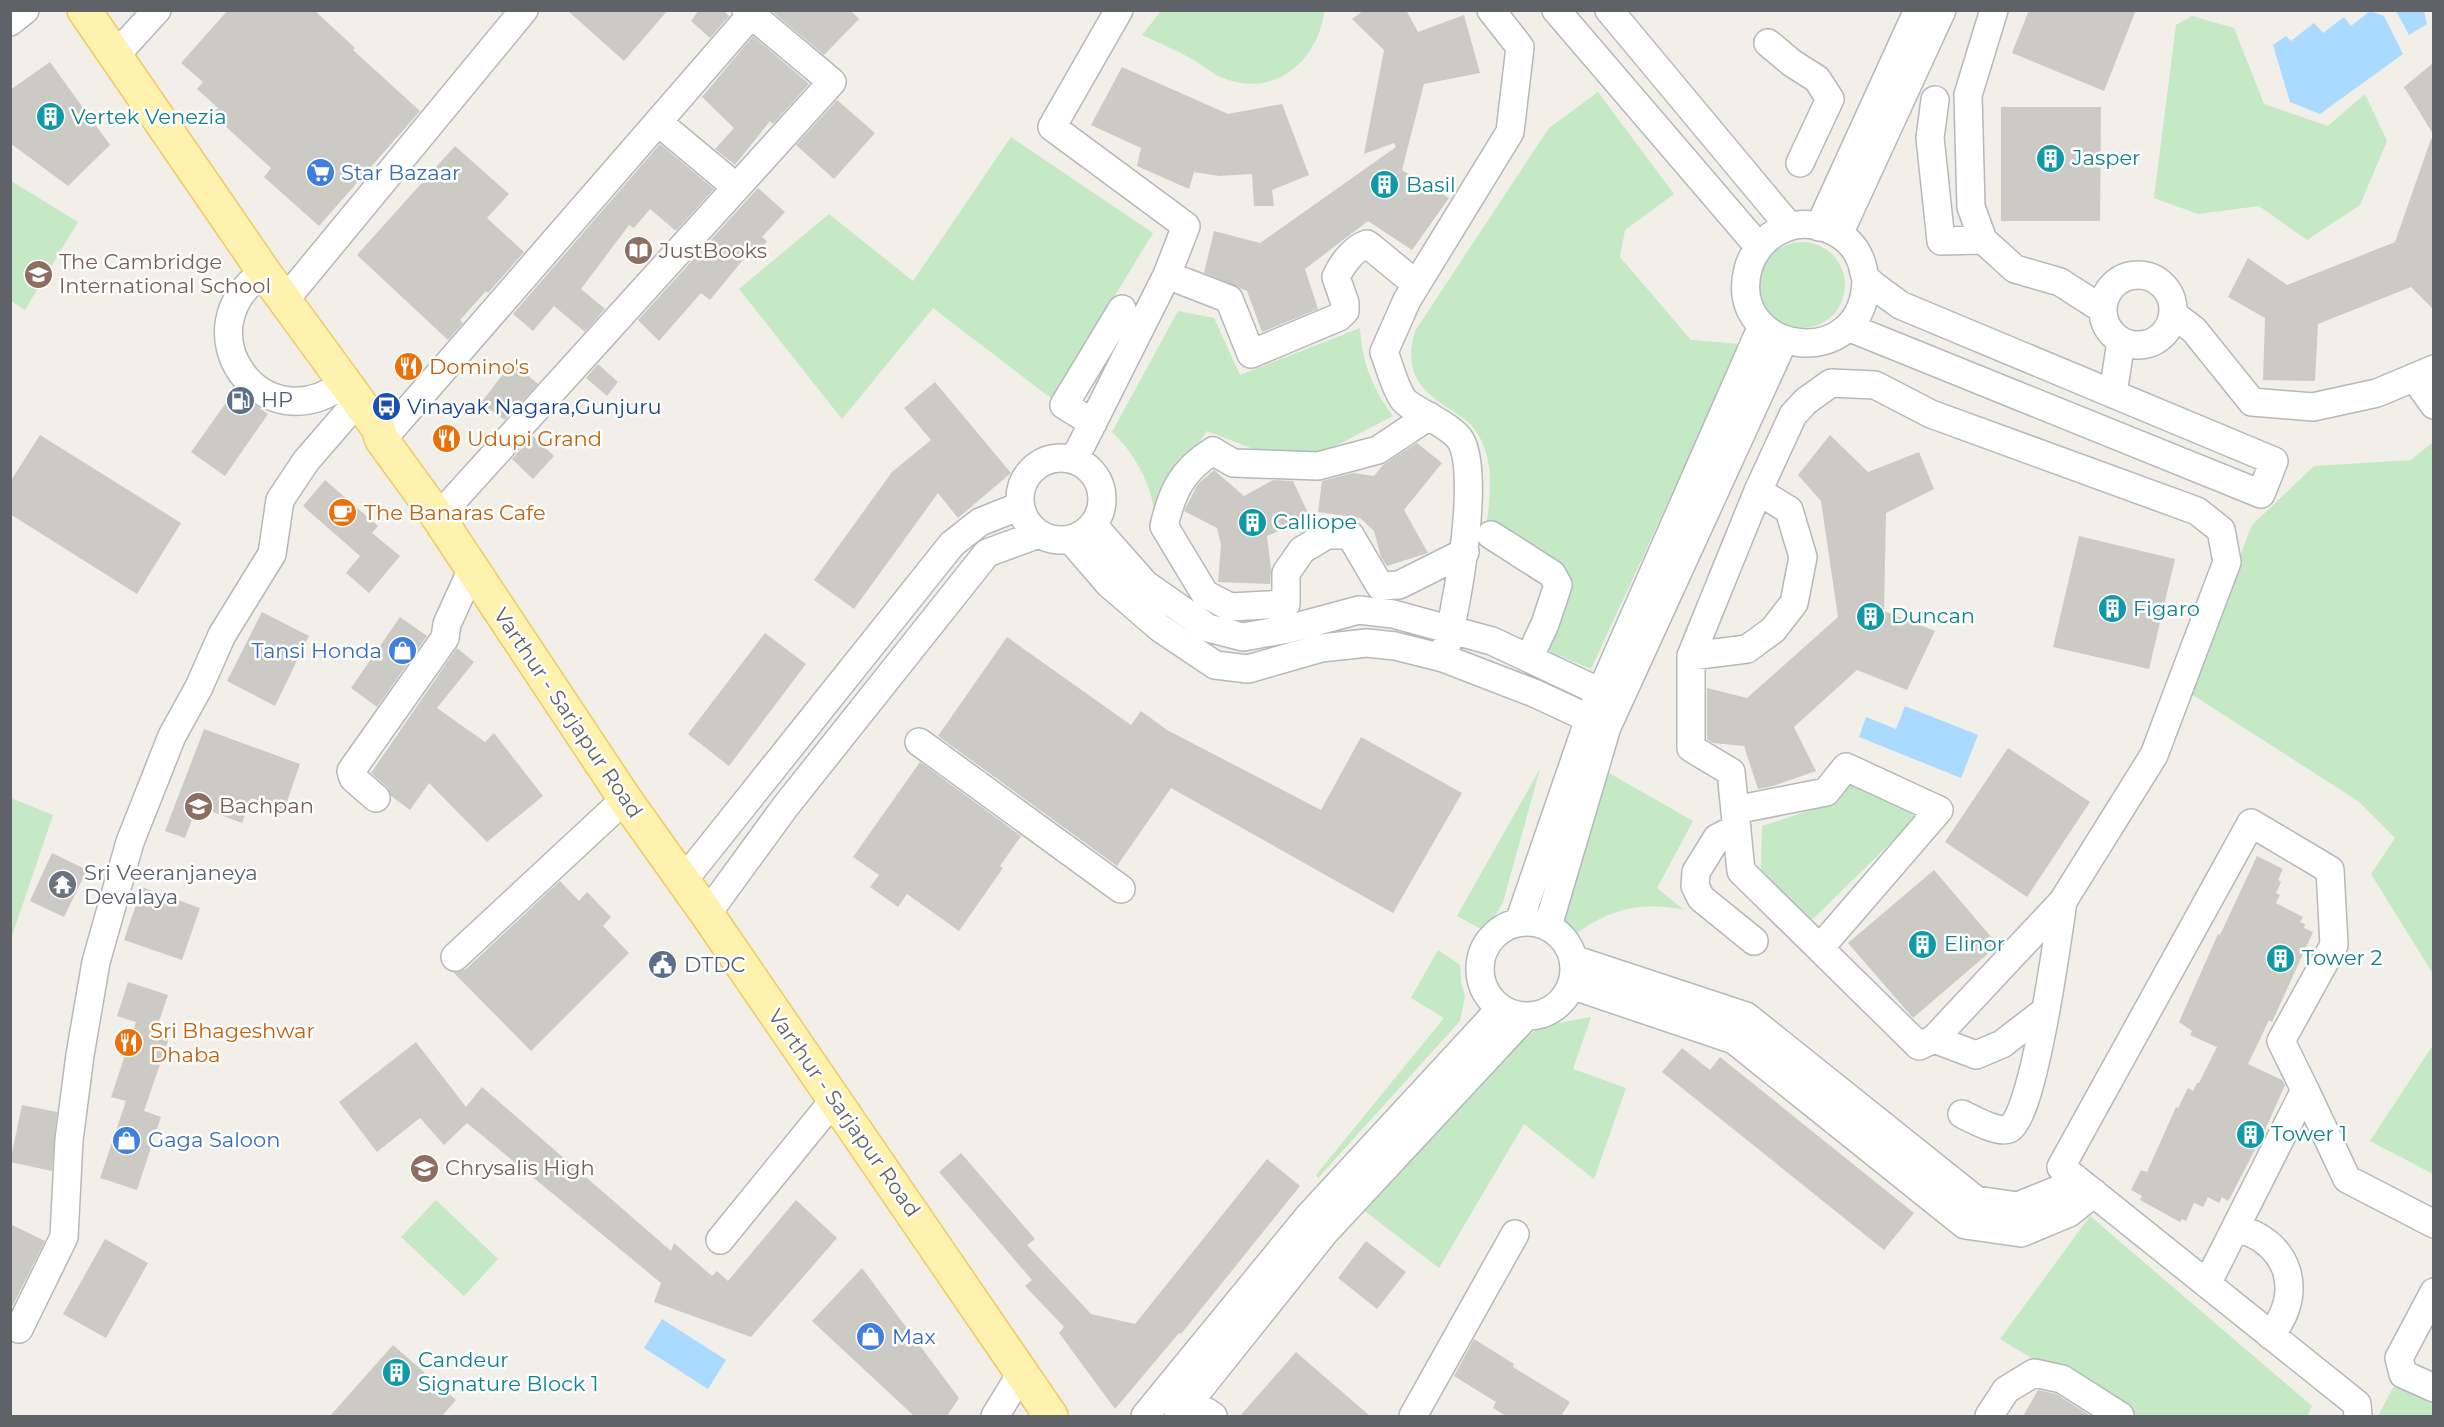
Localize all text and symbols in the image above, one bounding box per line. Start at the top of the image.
building icon: Vertek Venezia [34,101,66,133]
place label: Vertek Venezia [71,104,227,129]
building icon: Jasper [2035,142,2067,174]
place label: Jasper [2071,145,2141,170]
supermarket icon: Star Bazaar [304,157,336,189]
place label: Star Bazaar [341,160,461,185]
building icon: Basil [1369,169,1401,201]
place label: Basil [1406,172,1456,197]
library icon: JustBooks [622,235,654,267]
place label: JustBooks [658,238,767,263]
place label: The Cambridge International School [59,249,271,298]
school or university icon: The Cambridge International School [22,258,54,290]
restaurant icon: Domino's [392,351,424,383]
place label: Domino's [429,354,529,379]
fuel station icon: HP [224,384,256,416]
place label: HP [261,387,293,412]
bus stop icon: Vinayak Nagara,Gunjuru [370,391,402,423]
place label: Vinayak Nagara,Gunjuru [407,394,662,419]
restaurant icon: Udupi Grand [430,423,462,455]
place label: Udupi Grand [467,426,602,451]
cafe icon: The Banaras Cafe [327,497,359,529]
place label: The Banaras Cafe [364,500,546,525]
building icon: Calliope [1236,506,1268,538]
place label: Calliope [1273,509,1357,534]
building icon: Figaro [2096,593,2128,625]
place label: Figaro [2133,596,2200,621]
building icon: Duncan [1854,600,1886,632]
street label: Varthur - Sarjapur Road [489,603,648,822]
place label: Duncan [1891,603,1975,628]
shop icon: Tansi Honda [387,635,419,667]
place label: Tansi Honda [252,638,382,663]
school or university icon: Bachpan [182,790,214,822]
place label: Bachpan [219,793,314,818]
place label: Sri Veeranjaneya Devalaya [84,860,258,909]
temple icon: Sri Veeranjaneya Devalaya [47,869,79,901]
building icon: Elinor [1907,928,1939,960]
place label: Elinor [1944,931,2005,956]
building icon: Tower 2 [2265,942,2297,974]
place label: Tower 2 [2302,945,2383,970]
public building icon: DTDC [647,949,679,981]
place label: DTDC [684,952,746,977]
street label: Varthur - Sarjapur Road [763,1004,926,1221]
place label: Sri Bhageshwar Dhaba [150,1018,315,1067]
restaurant icon: Sri Bhageshwar Dhaba [113,1027,145,1059]
building icon: Tower 1 [2234,1118,2266,1150]
place label: Tower 1 [2271,1121,2347,1146]
shop icon: Gaga Saloon [111,1124,143,1156]
place label: Gaga Saloon [148,1127,280,1152]
school or university icon: Chrysalis High [408,1152,440,1184]
place label: Chrysalis High [445,1155,595,1180]
shop icon: Max [855,1321,887,1353]
place label: Max [892,1324,936,1349]
place label: Candeur Signature Block 1 [418,1347,598,1396]
building icon: Candeur Signature Block 1 [381,1356,413,1388]

